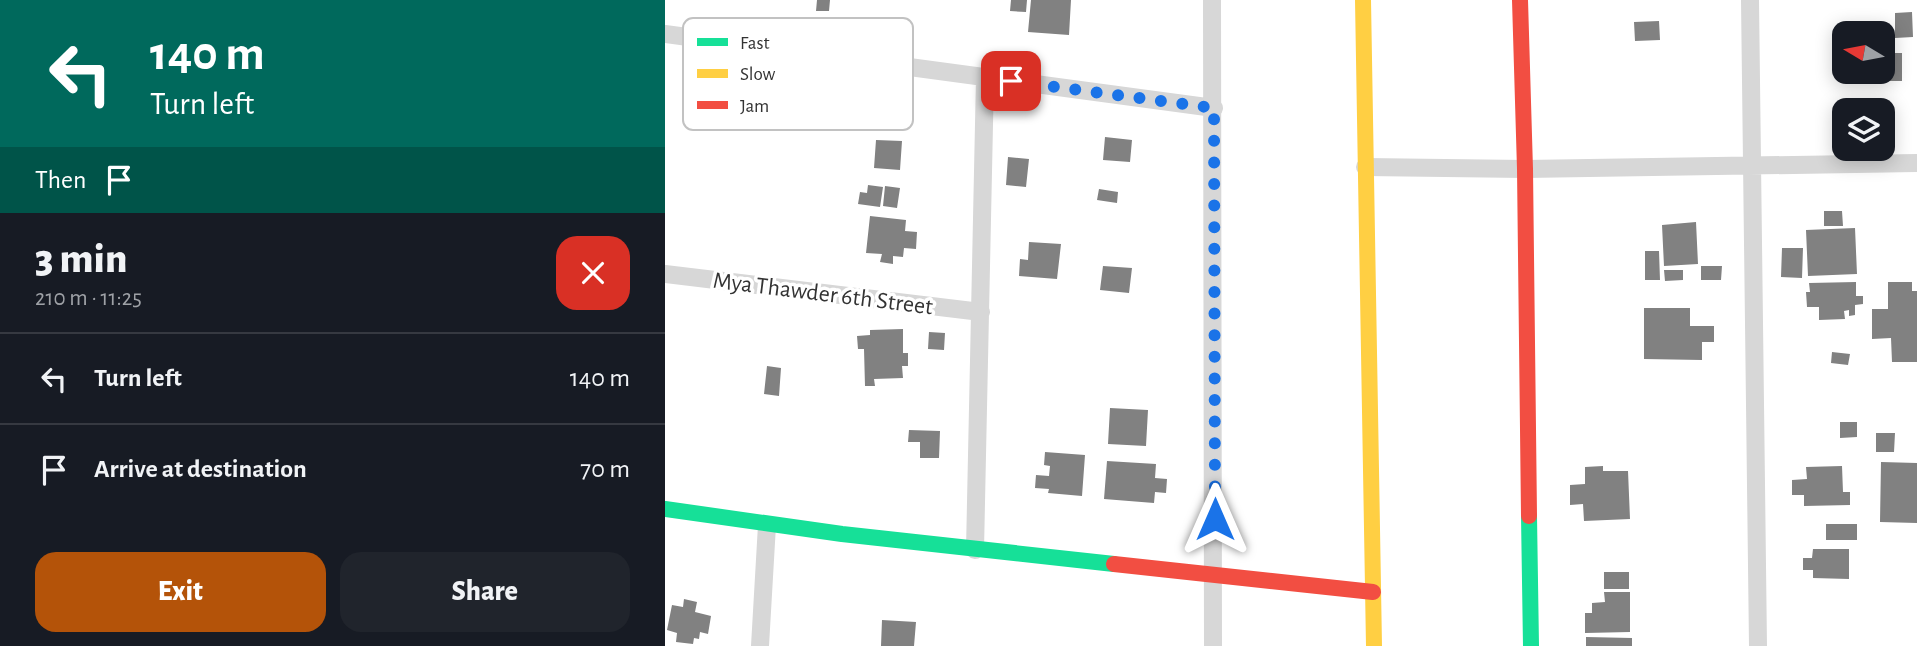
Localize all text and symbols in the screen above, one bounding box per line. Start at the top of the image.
legend [683,18,913,130]
north arrow [1832,21,1895,84]
map controls [1832,21,1895,161]
icon: left [35,28,126,119]
text: 140 m [150,30,265,79]
text: Fast [740,34,770,53]
pin [981,51,1041,111]
icon: arrive [992,62,1030,100]
text: Slow [740,65,776,84]
text: Turn left [150,88,254,120]
text: Jam [740,97,769,116]
button: layers [1832,98,1895,161]
icon: arrive [100,161,138,199]
text: Then [35,167,86,193]
button: close [556,236,630,310]
text: 3 min [35,238,127,280]
street label: Mya Thawder 6th Street [712,269,934,319]
text: 210 m · 11:25 [35,287,142,310]
icon: left [35,360,73,398]
text: Turn left [94,365,182,391]
text: 140 m [570,365,630,391]
icon: arrive [35,451,73,489]
text: Arrive at destination [94,456,307,482]
text: 70 m [580,456,630,482]
position arrow [1178,482,1252,556]
button: Exit [35,552,326,632]
button: Share [340,552,630,632]

